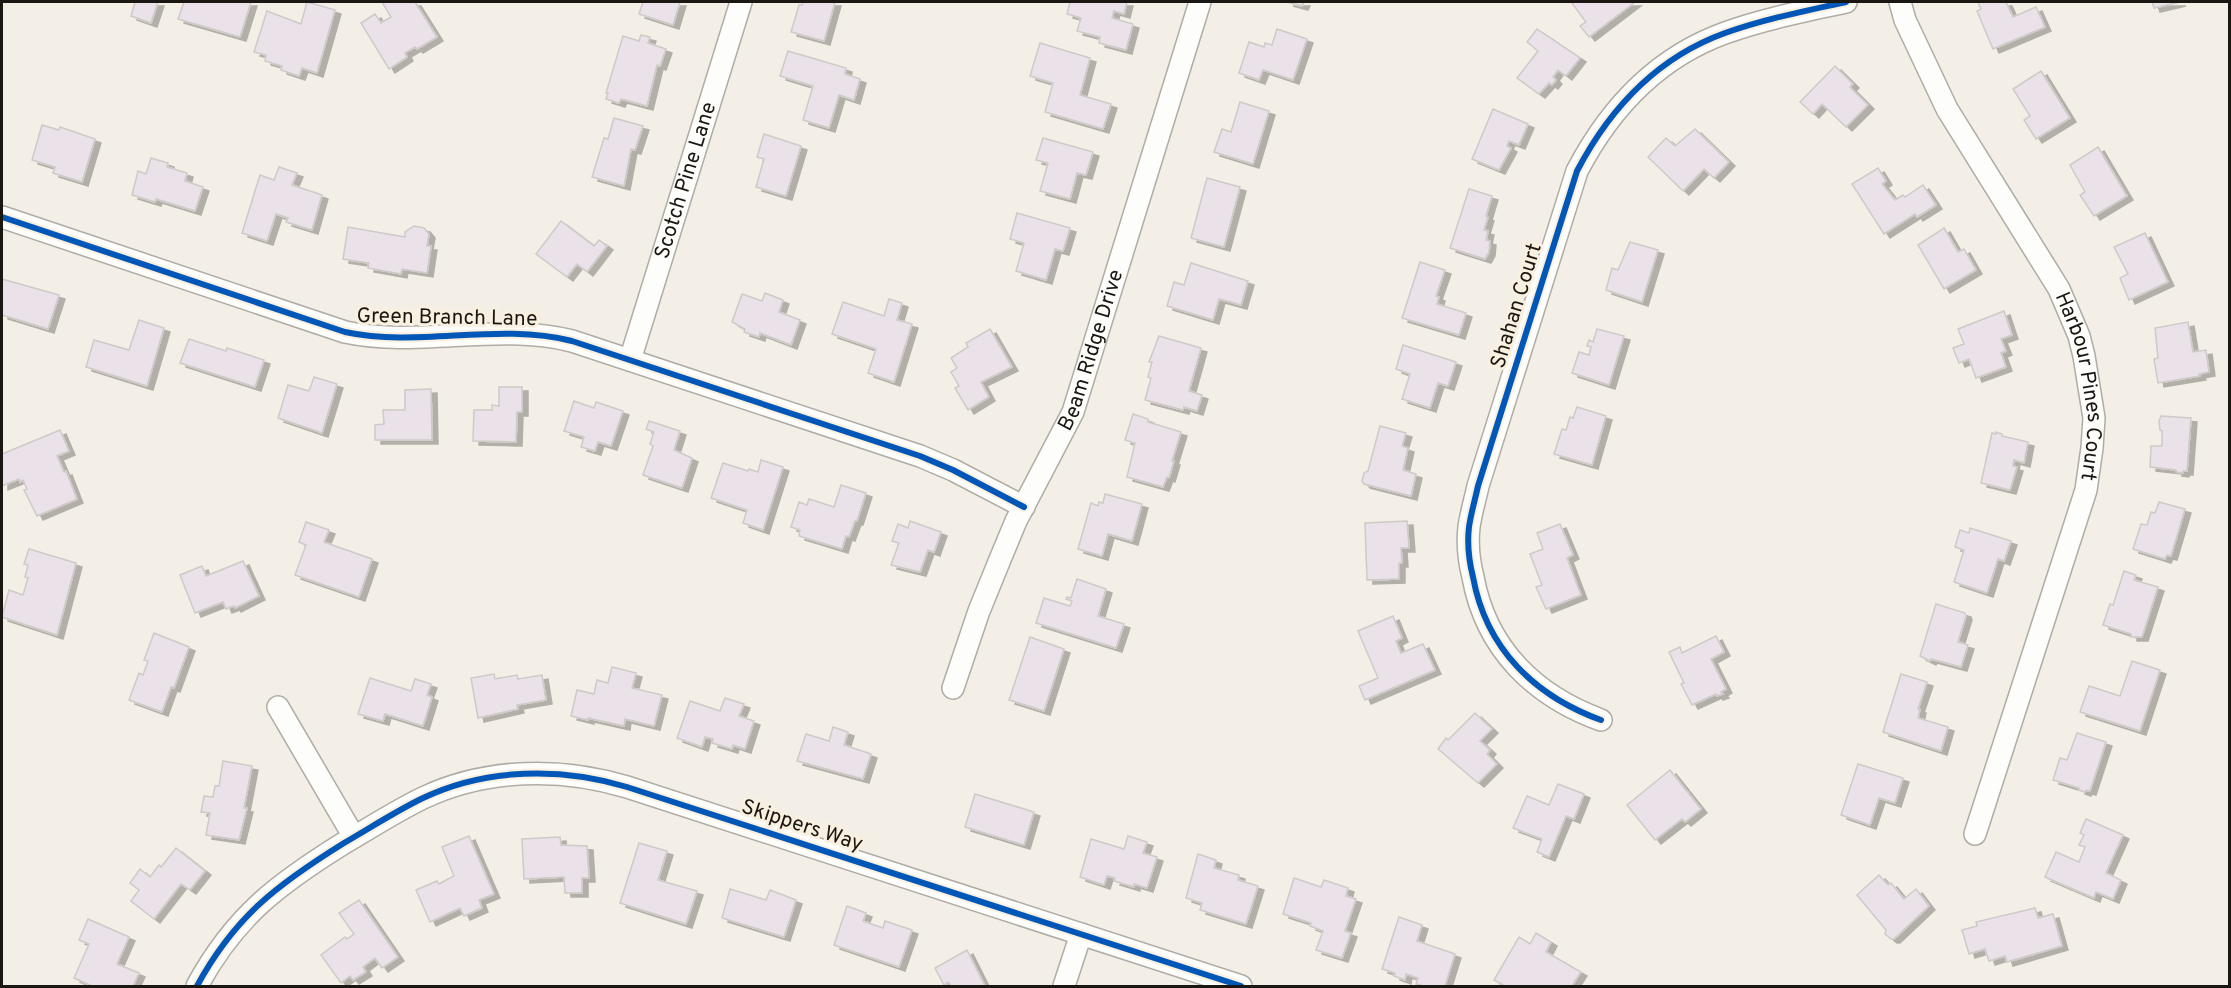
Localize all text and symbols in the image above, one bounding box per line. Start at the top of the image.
street label: Scotch Pine Lane [649,99,723,262]
street label: Shahan Court [1485,240,1549,372]
street label: Beam Ridge Drive [1052,266,1130,436]
street label: Harbour Pines Court [2048,288,2108,482]
street label: Green Branch Lane [356,303,538,333]
street label: Skippers Way [738,794,866,858]

